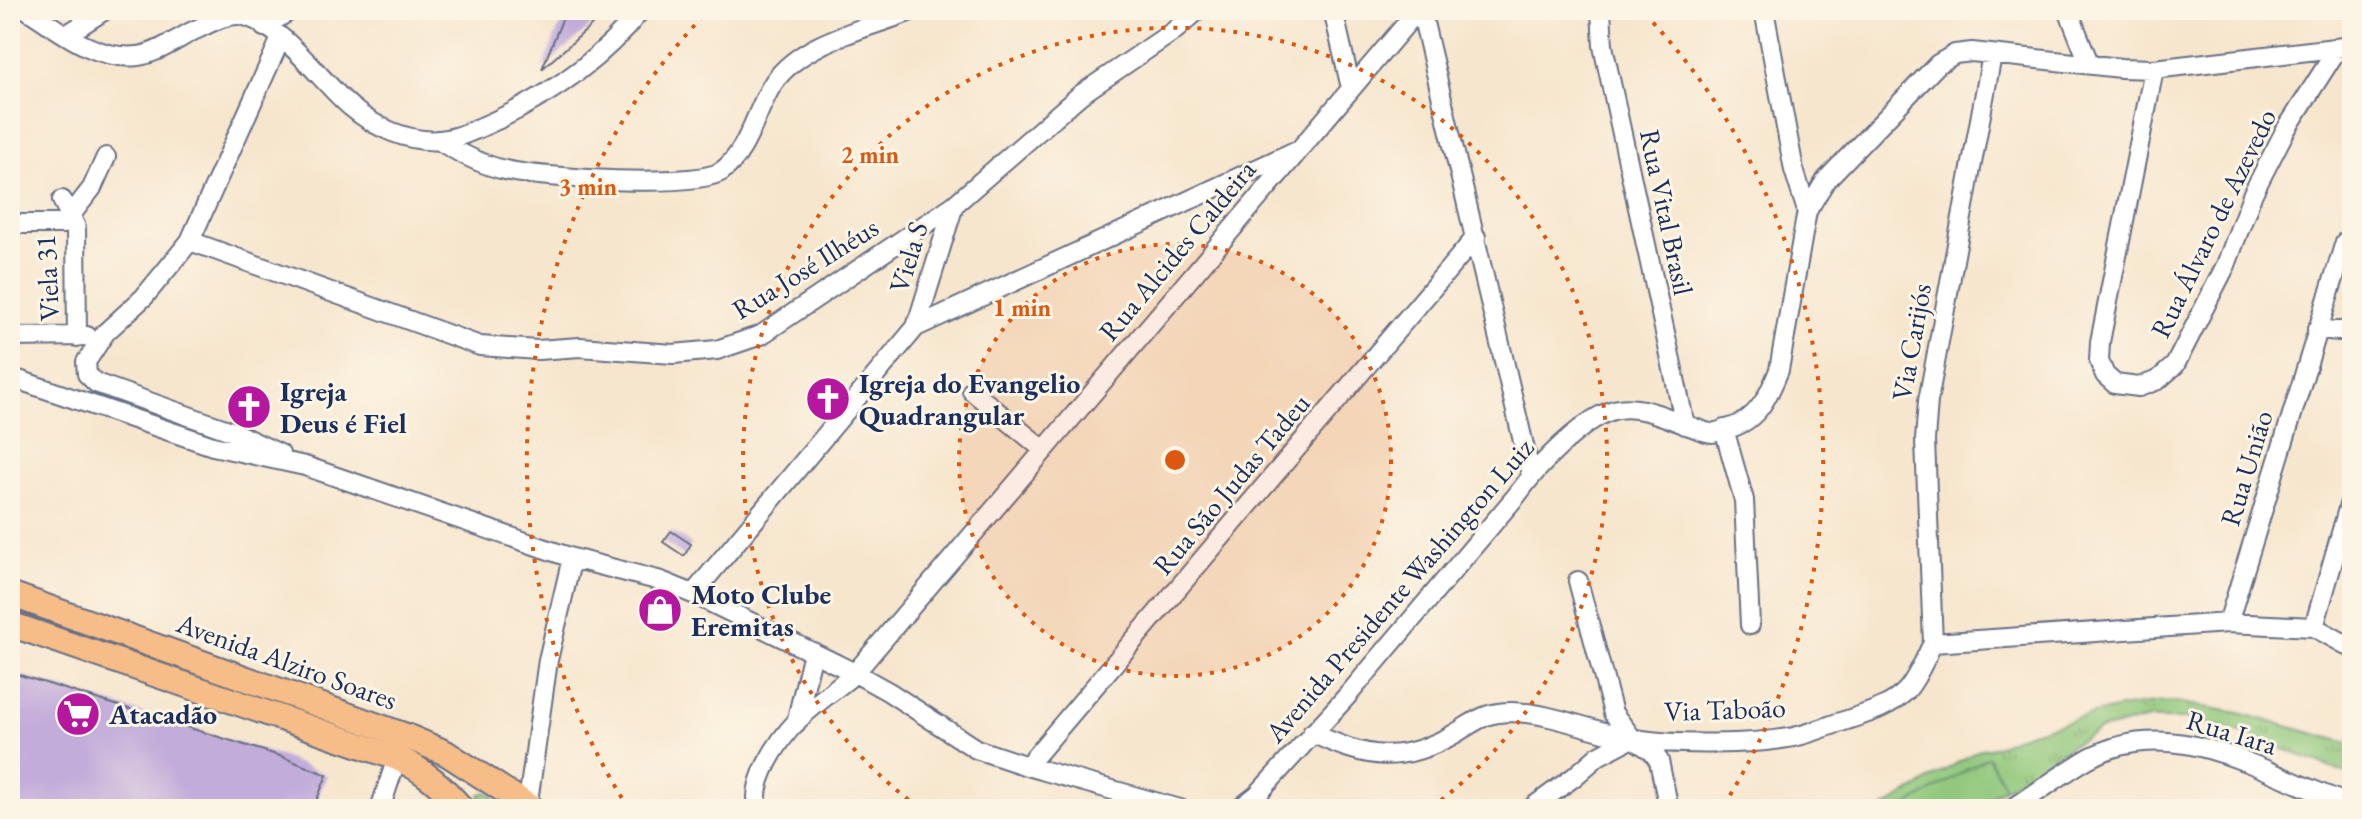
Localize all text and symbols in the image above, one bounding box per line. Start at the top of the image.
street label: Rua Álvaro de Azevedo [2142,102,2284,344]
street label: Rua Vital Brasil [1632,126,1702,298]
text: 2 min [841,139,900,170]
street label: Rua Alcides Caldeira [1091,151,1264,348]
text: 3 min [559,171,618,202]
street label: Rua José Ilhéus [725,209,885,327]
street label: Viela S [880,217,936,297]
street label: Viela 31 [27,234,67,322]
street label: Via Carijós [1883,281,1939,403]
text: 1 min [993,292,1052,323]
place label: Igreja do Evangelio Quadrangular [859,365,1080,433]
place label: Igreja Deus é Fiel [280,373,407,441]
church icon: Igreja do Evangelio Quadrangular [804,375,852,423]
church icon: Igreja Deus é Fiel [225,383,273,431]
street label: Rua São Judas Tadeu [1144,386,1318,582]
street label: Rua União [2211,406,2281,530]
street label: Avenida Presidente Washington Luiz [1256,430,1542,751]
centre of rings [1161,446,1189,474]
place label: Moto Clube Eremitas [691,576,831,644]
shop icon: Moto Clube Eremitas [636,586,684,634]
street label: Avenida Alziro Soares [171,604,402,718]
street label: Via Taboão [1664,689,1786,729]
supermarket icon: Atacadão [54,690,102,738]
place label: Atacadão [108,696,217,732]
street label: Rua Iara [2182,701,2282,763]

